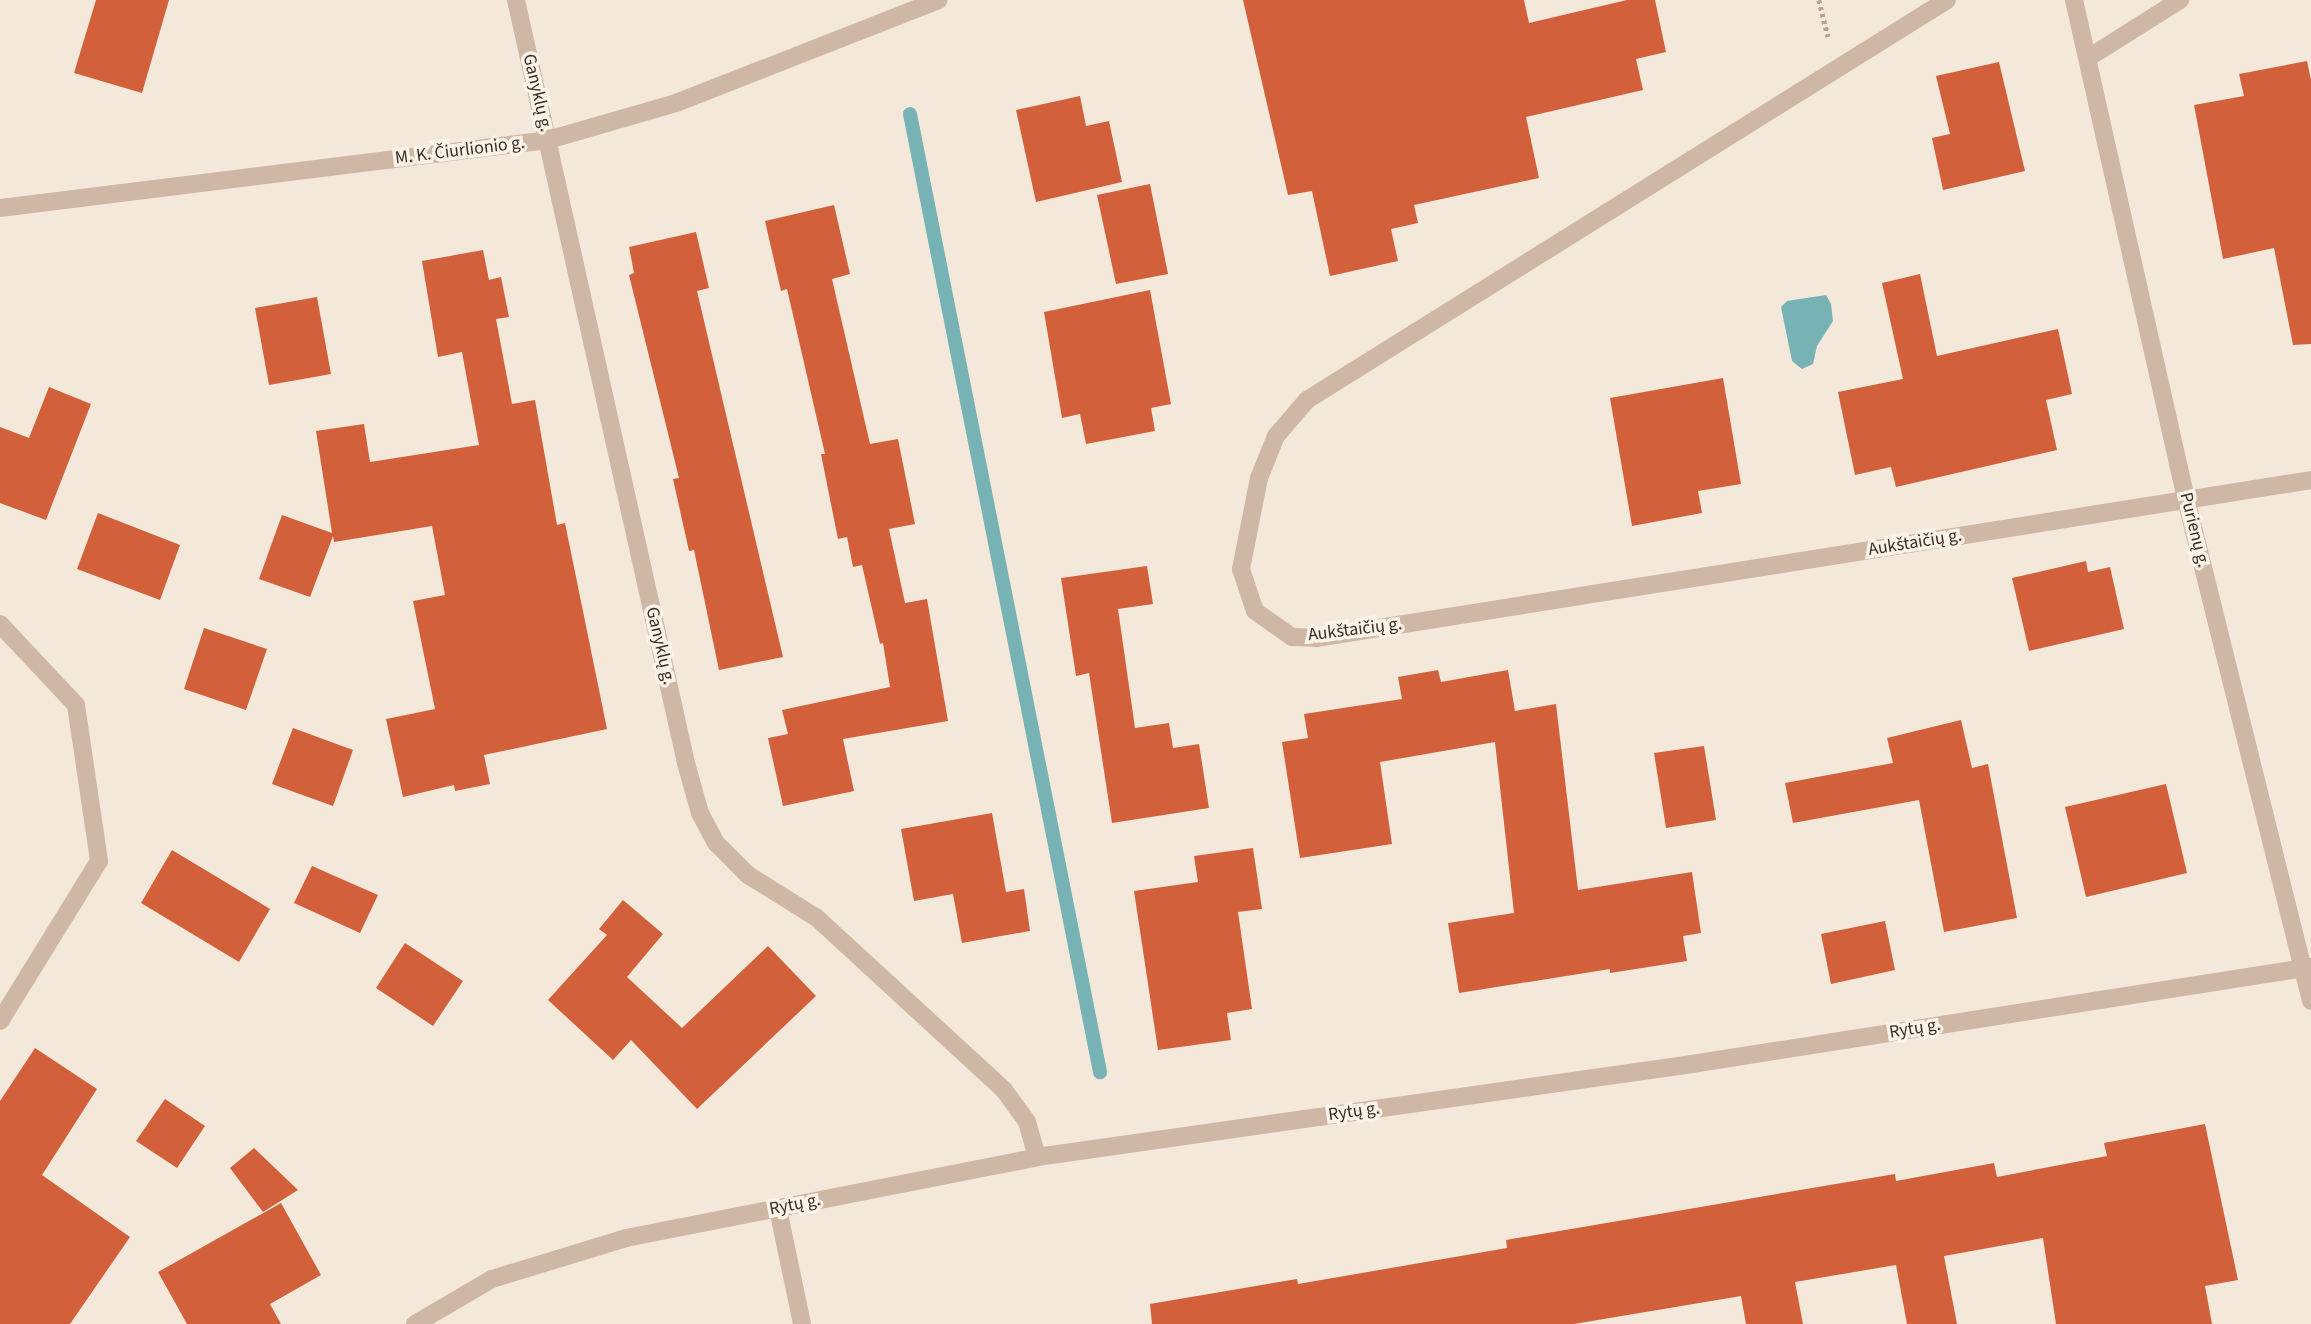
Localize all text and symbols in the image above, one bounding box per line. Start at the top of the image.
street label: Ganyklų g. [518,52,556,134]
street label: M. K. Čiurlionio g. [394,132,526,170]
street label: Purienų g. [2174,490,2214,570]
street label: Aukštaičių g. [1867,525,1963,561]
street label: Ganyklų g. [641,605,679,687]
street label: Aukštaičių g. [1307,614,1403,646]
street label: Rytų g. [1888,1014,1942,1044]
street label: Rytų g. [1327,1098,1381,1126]
street label: Rytų g. [768,1189,822,1221]

